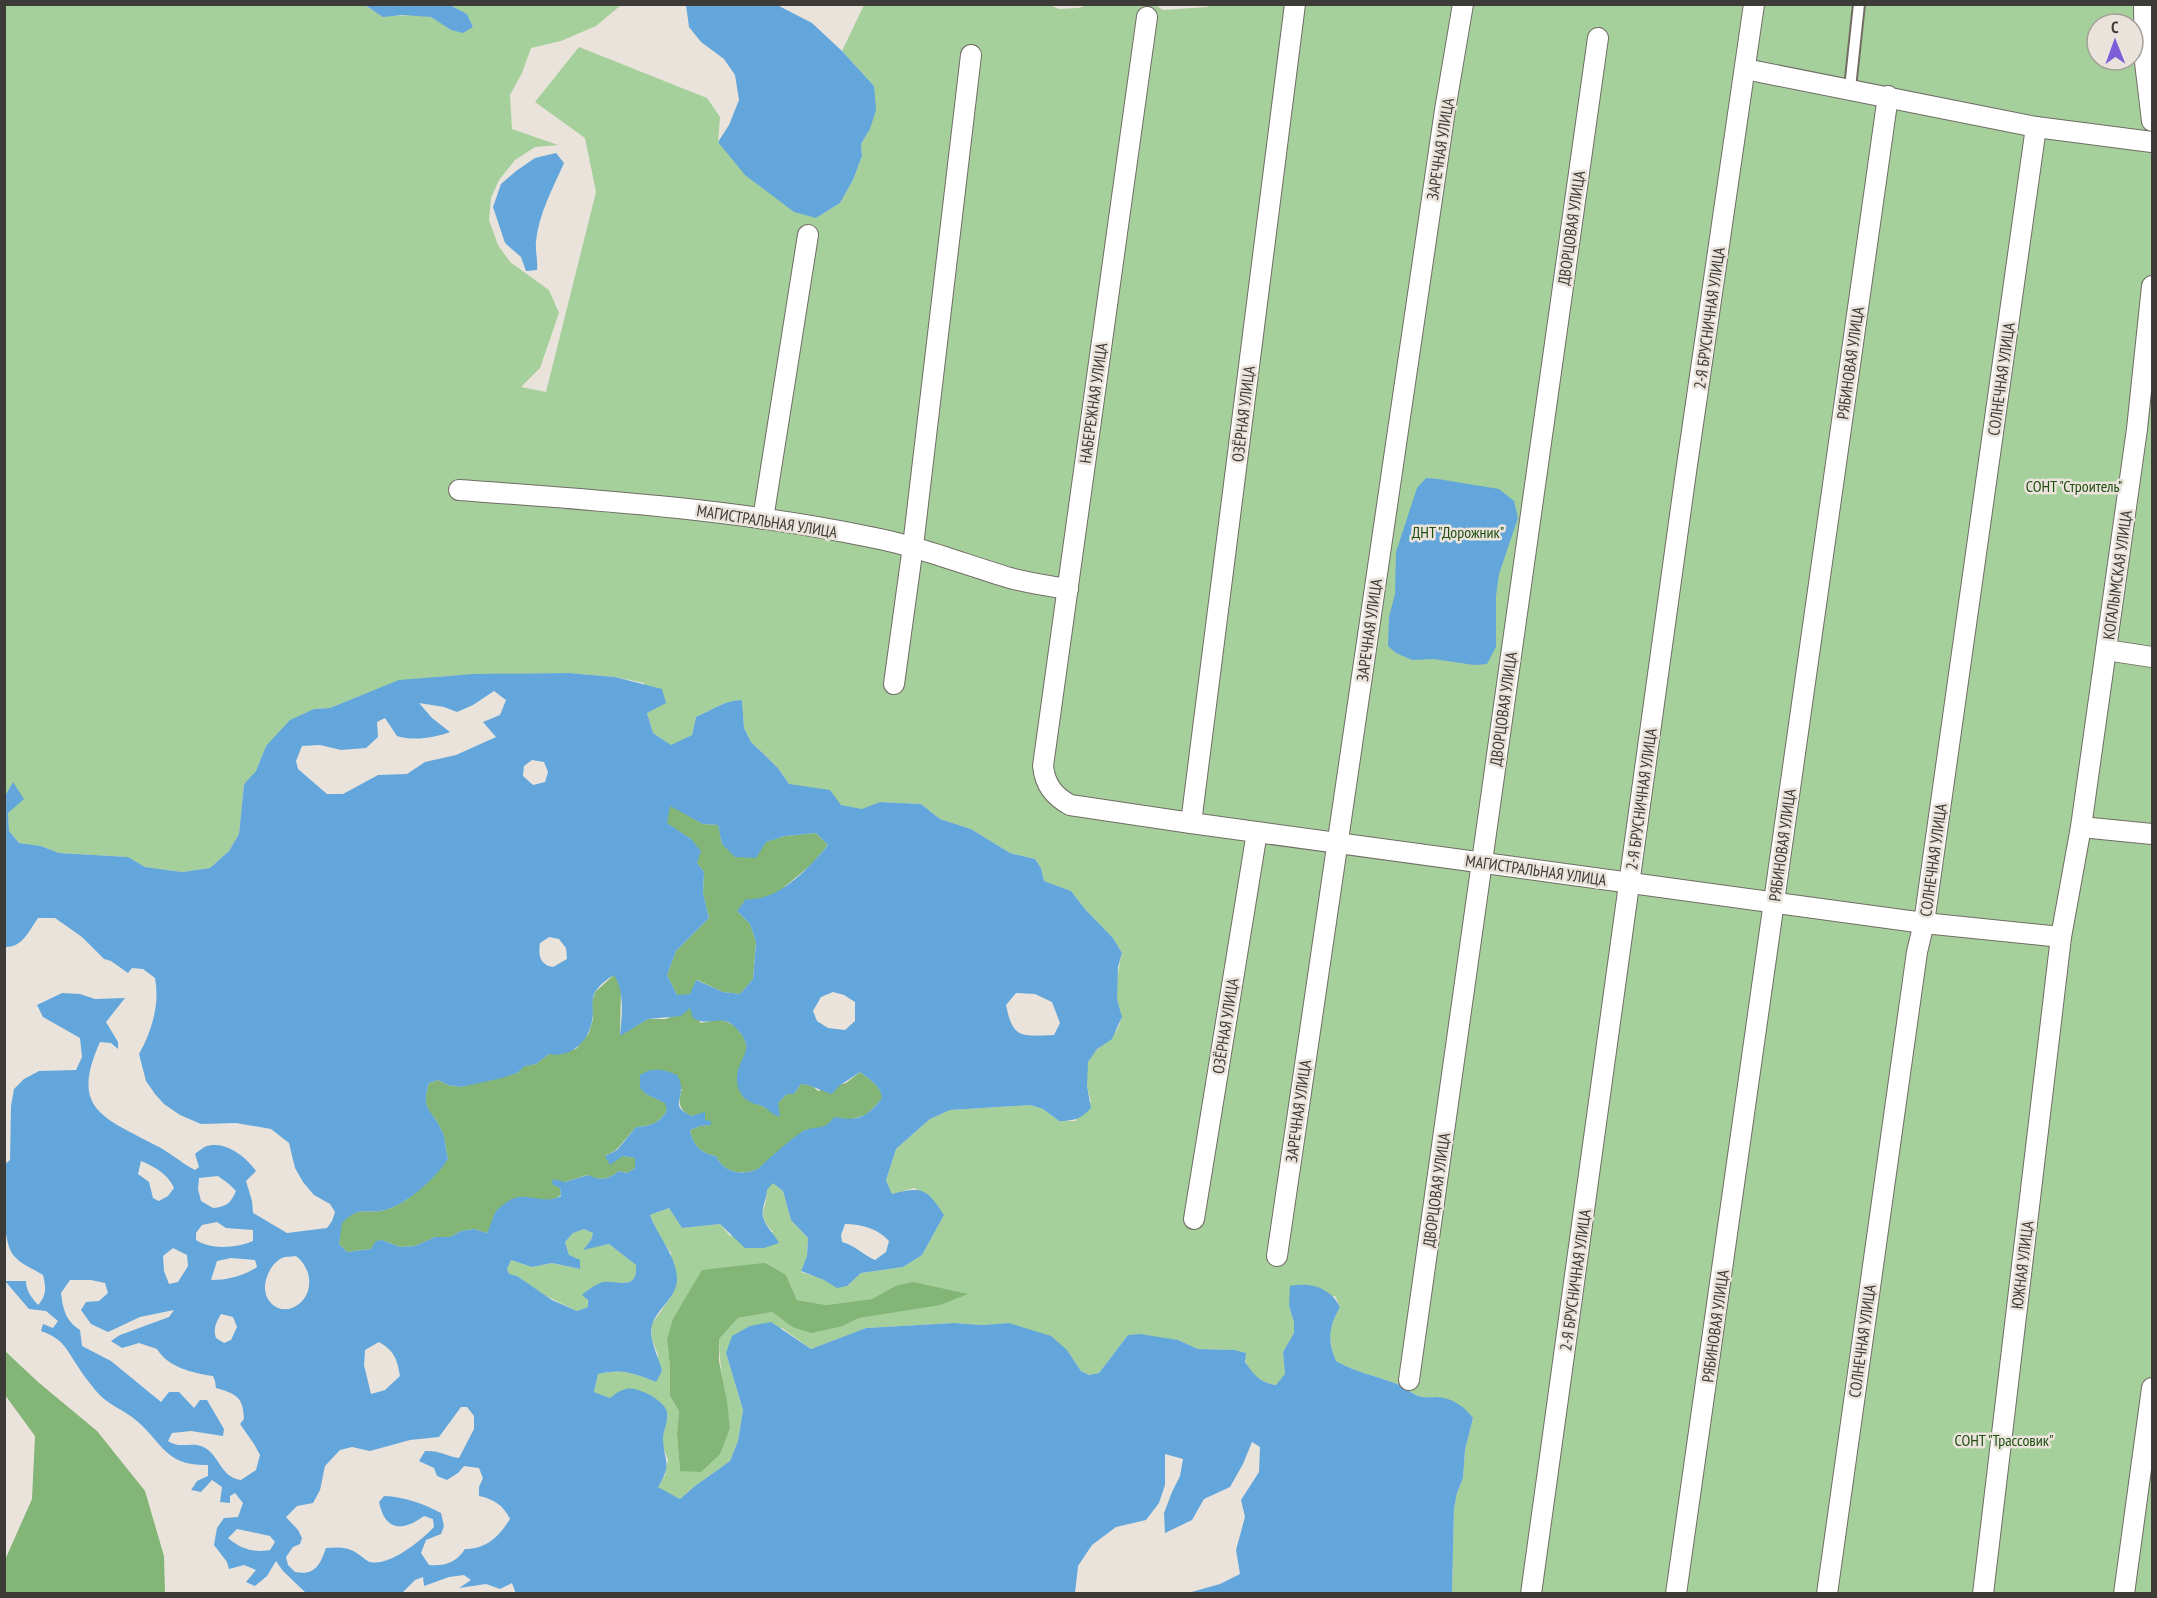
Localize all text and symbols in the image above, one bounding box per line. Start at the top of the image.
north arrow [2085,12,2145,72]
text: С [2111,17,2119,37]
street label: ЗАРЕЧНАЯ УЛИЦА [1422,96,1458,201]
street label: ДВОРЦОВАЯ УЛИЦА [1553,169,1589,286]
street label: 2-Я БРУСНИЧНАЯ УЛИЦА [1689,246,1729,390]
street label: РЯБИНОВАЯ УЛИЦА [1832,305,1868,421]
street label: СОЛНЕЧНАЯ УЛИЦА [1983,321,2019,437]
street label: НАБЕРЕЖНАЯ УЛИЦА [1075,341,1111,464]
street label: ОЗЁРНАЯ УЛИЦА [1227,364,1259,463]
park label: СОНТ "Строитель" [2026,476,2122,496]
street label: МАГИСТРАЛЬНАЯ УЛИЦА [695,500,839,542]
street label: КОГАЛЫМСКАЯ УЛИЦА [2098,509,2136,641]
park label: ДНТ "Дорожник" [1412,522,1504,542]
street label: ЗАРЕЧНАЯ УЛИЦА [1352,577,1386,682]
street label: ДВОРЦОВАЯ УЛИЦА [1485,650,1521,767]
street label: 2-Я БРУСНИЧНАЯ УЛИЦА [1621,727,1661,871]
street label: РЯБИНОВАЯ УЛИЦА [1764,787,1800,903]
street label: СОЛНЕЧНАЯ УЛИЦА [1915,802,1951,918]
street label: МАГИСТРАЛЬНАЯ УЛИЦА [1464,850,1608,890]
street label: ОЗЁРНАЯ УЛИЦА [1208,976,1242,1075]
street label: ЗАРЕЧНАЯ УЛИЦА [1281,1058,1315,1163]
street label: ДВОРЦОВАЯ УЛИЦА [1418,1131,1454,1248]
street label: 2-Я БРУСНИЧНАЯ УЛИЦА [1555,1208,1595,1352]
street label: ЮЖНАЯ УЛИЦА [2007,1219,2037,1310]
street label: РЯБИНОВАЯ УЛИЦА [1697,1268,1733,1384]
street label: СОЛНЕЧНАЯ УЛИЦА [1844,1283,1880,1399]
park label: СОНТ "Трассовик" [1954,1430,2054,1450]

